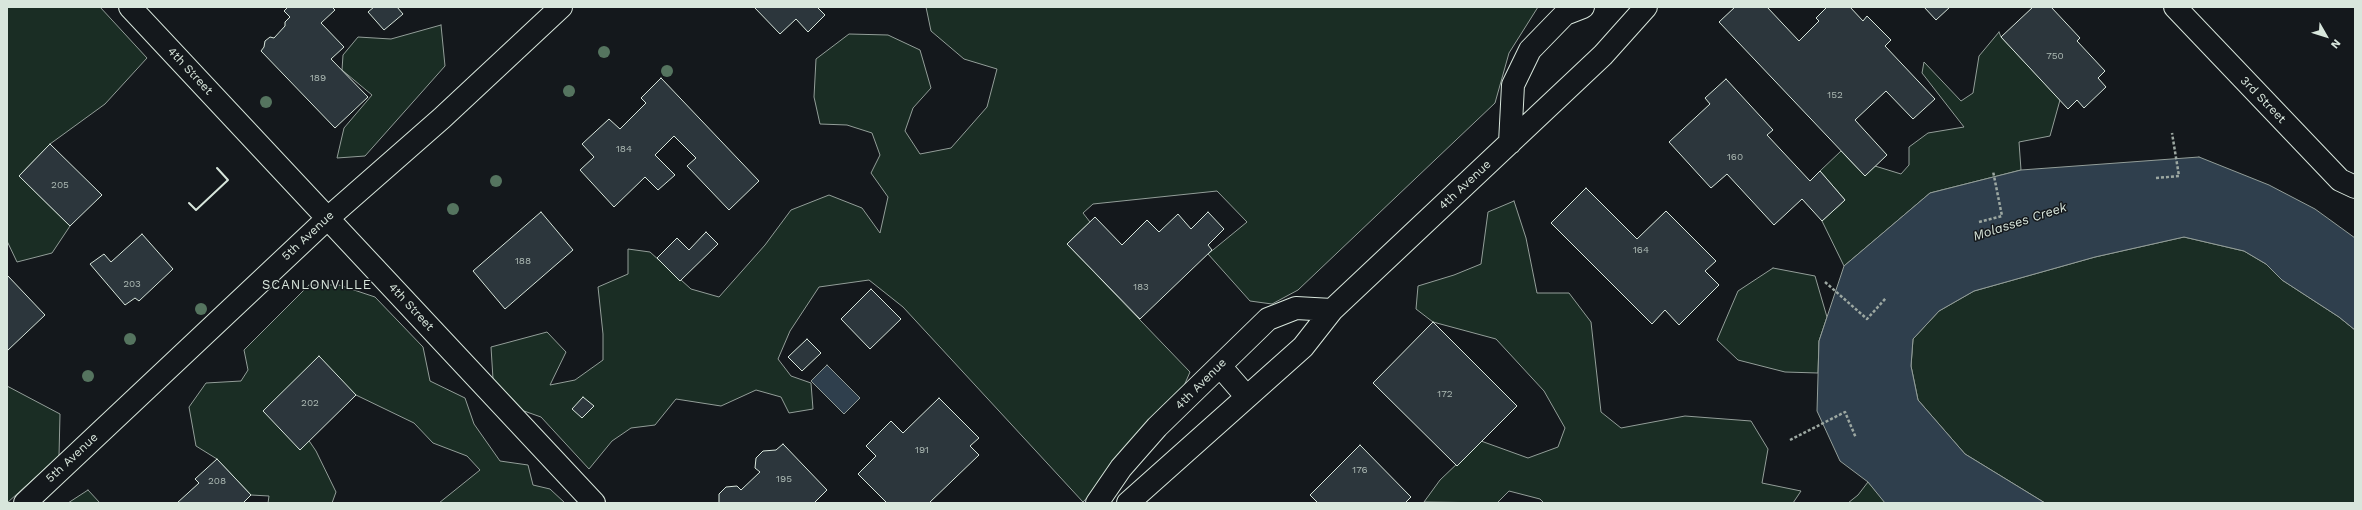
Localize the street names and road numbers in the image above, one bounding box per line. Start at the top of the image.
street label: 4th Street [164,44,216,98]
street label: 3rd Street [2237,74,2289,126]
street label: 4th Avenue [1436,157,1494,213]
street label: 5th Avenue [279,208,337,264]
street label: 4th Street [385,280,437,334]
street label: 4th Avenue [1172,355,1230,413]
street label: 5th Avenue [43,430,101,486]

